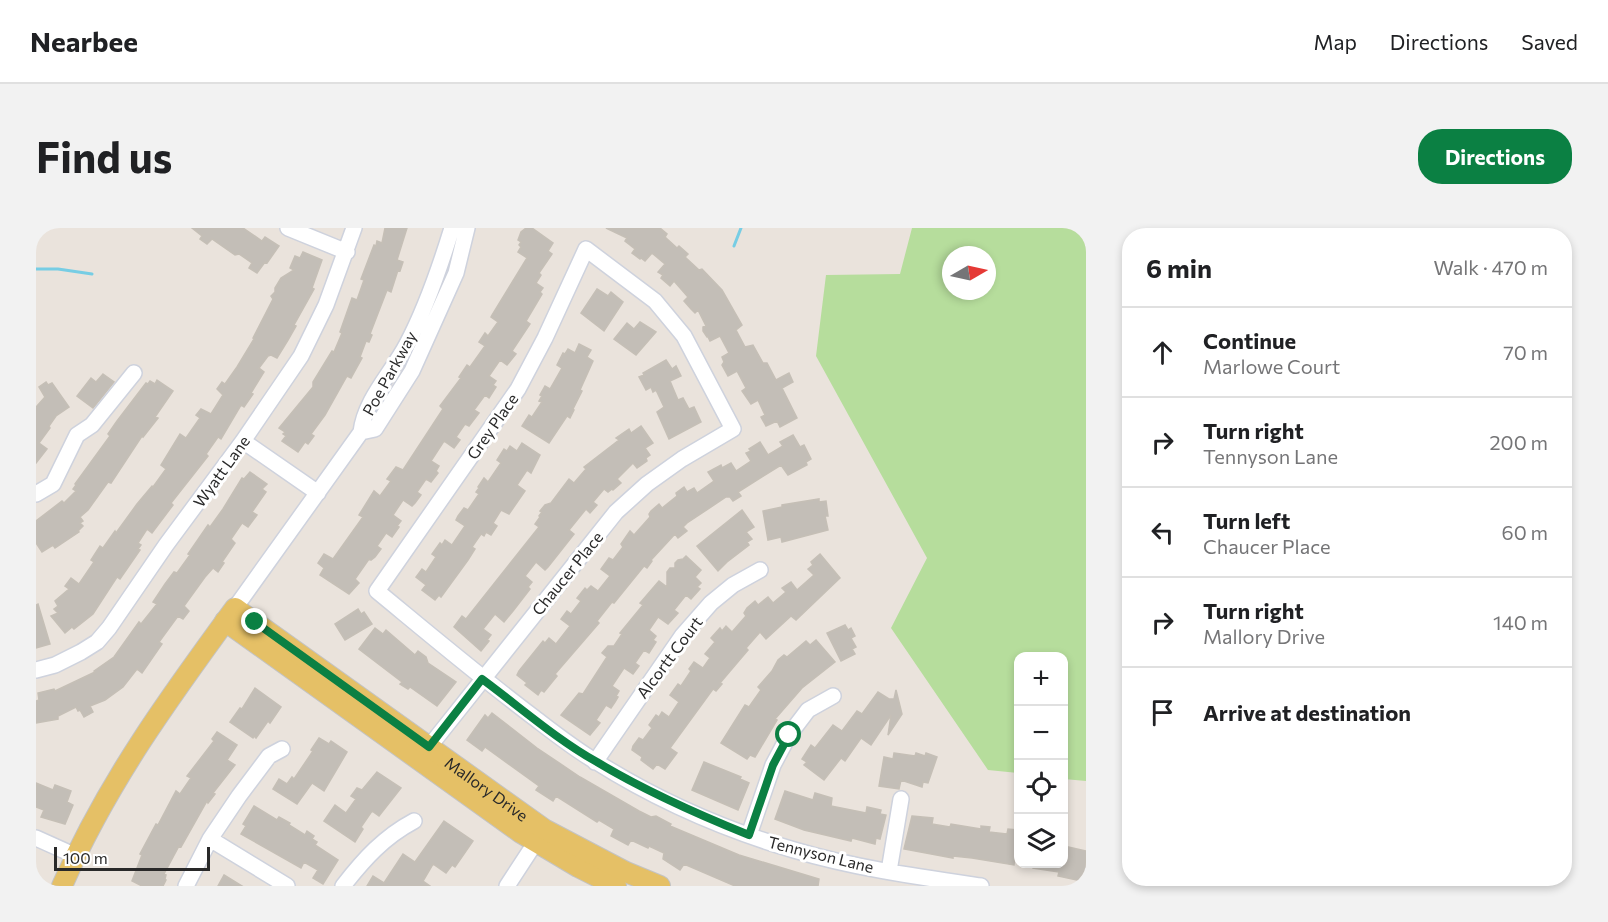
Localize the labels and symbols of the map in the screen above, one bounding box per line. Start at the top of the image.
north arrow [942,246,996,300]
street label: Poe Parkway [358,328,420,418]
street label: Grey Place [462,389,522,463]
street label: Wyatt Lane [189,432,253,510]
street label: Chaucer Place [527,527,607,619]
route end [241,608,267,634]
street label: Alcortt Court [632,612,706,702]
route start [775,721,801,747]
street label: Mallory Drive [442,752,532,824]
street label: Tennyson Lane [766,832,876,876]
scale bar [54,844,210,872]

